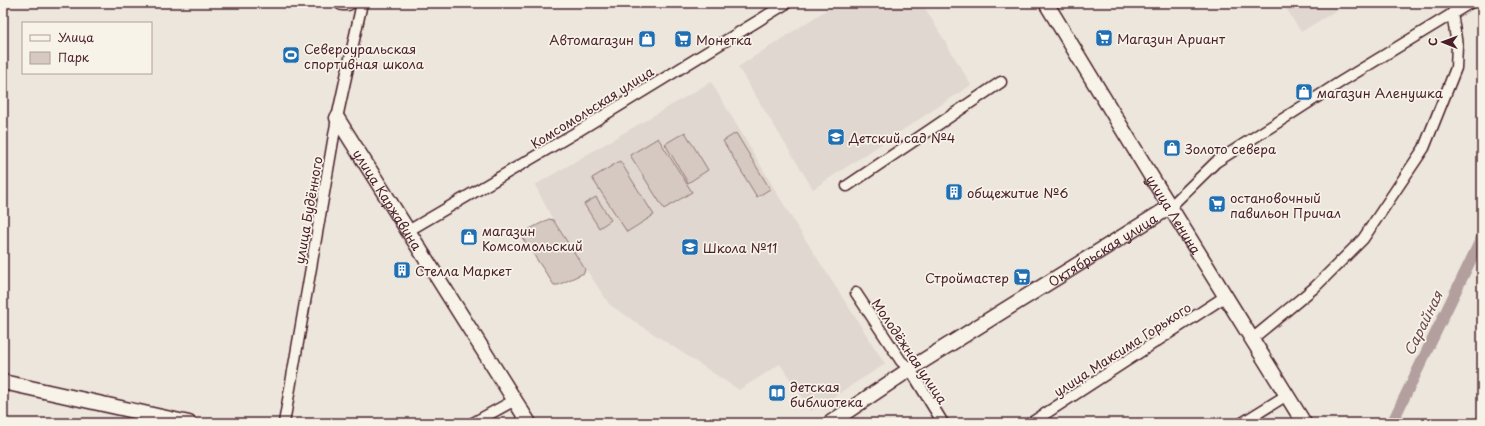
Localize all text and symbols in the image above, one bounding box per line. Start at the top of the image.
legend [22,22,152,74]
north arrow [1423,22,1463,62]
text: Улица [58,28,94,46]
supermarket icon: Магазин Ариант [1094,28,1114,48]
shop icon: Автомагазин [637,29,657,49]
supermarket icon: Монетка [673,29,693,49]
place label: Магазин Ариант [1117,29,1226,48]
place label: Автомагазин [549,30,634,49]
place label: Монетка [696,30,753,49]
text: С [1424,38,1441,46]
place label: Североуральская спортивная школа [304,39,425,73]
sports icon: Североуральская спортивная школа [281,45,301,65]
text: Парк [58,48,90,66]
street label: Комсомольская улица [527,61,658,153]
shop icon: магазин Аленушка [1294,82,1314,102]
place label: магазин Аленушка [1317,83,1444,102]
school or university icon: Детский сад №4 [826,127,846,147]
place label: Детский сад №4 [848,128,955,147]
shop icon: Золото севера [1162,138,1182,158]
place label: Золото севера [1185,139,1277,158]
street label: улица Каржавина [349,145,428,254]
street label: улица Будённого [289,155,327,265]
street label: улица Ленина [1143,171,1207,258]
building icon: общежитие №6 [944,182,964,202]
place label: общежитие №6 [967,183,1068,202]
place label: остановочный павильон Причал [1230,188,1341,222]
supermarket icon: остановочный павильон Причал [1207,194,1227,214]
street label: Октябрьская улица [1044,208,1161,290]
place label: магазин Комсомольский [482,221,583,255]
shop icon: магазин Комсомольский [459,227,479,247]
school or university icon: Школа №11 [680,237,700,257]
place label: Школа №11 [703,238,777,257]
building icon: Стелла Маркет [392,260,412,280]
place label: Стелла Маркет [415,261,512,280]
supermarket icon: Строймастер [1012,267,1032,287]
place label: Строймастер [925,268,1009,287]
water label: Сарайная [1398,286,1448,359]
street label: Молодёжная улица [868,295,953,408]
street label: улица Максима Горького [1050,297,1194,401]
place label: детская библиотека [790,377,864,411]
library icon: детская библиотека [767,383,787,403]

